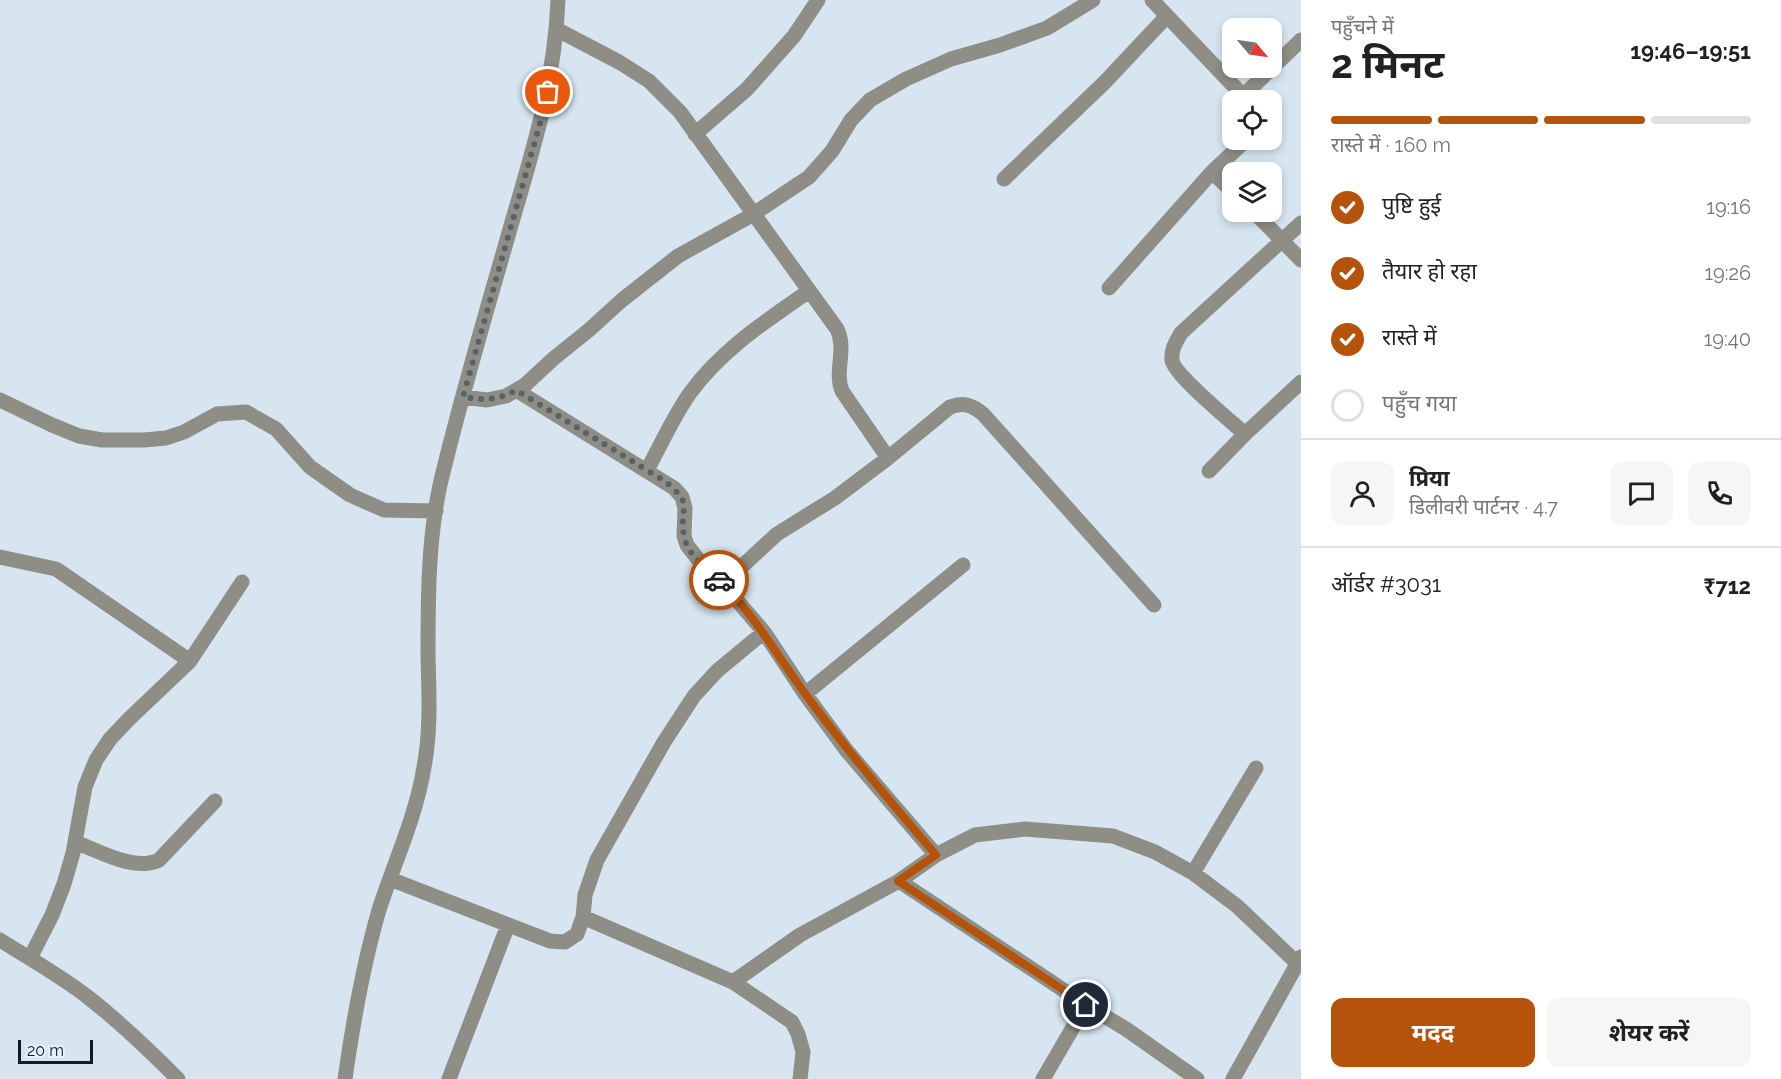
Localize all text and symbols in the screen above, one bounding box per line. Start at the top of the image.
text: पहुँचने में [1331,15,1394,39]
north arrow [1222,18,1282,78]
map controls [1222,18,1282,222]
text: 19:46–19:51 [1630,38,1751,64]
text: 2 मिनट [1331,41,1444,87]
pin [522,66,573,117]
icon: bag [531,75,564,108]
button: locate [1222,90,1282,150]
text: रास्ते में · 160 m [1331,133,1451,157]
button: layers [1222,162,1282,222]
icon: check [1331,191,1364,224]
text: पुष्टि हुई [1382,192,1441,218]
text: 19:16 [1706,195,1751,219]
icon: check [1331,257,1364,290]
text: तैयार हो रहा [1382,258,1477,284]
text: 19:26 [1704,261,1751,285]
icon: check [1331,323,1364,356]
text: रास्ते में [1382,324,1437,350]
text: 19:40 [1704,327,1751,351]
text: पहुँच गया [1382,390,1457,416]
button: person [1331,462,1394,525]
button: chat [1610,462,1673,525]
button: phone [1688,462,1751,525]
text: प्रिया [1409,465,1449,491]
text: डिलीवरी पार्टनर · 4.7 [1409,495,1558,519]
courier [689,550,749,610]
icon: car [703,564,736,597]
text: ऑर्डर #3031 [1331,571,1441,597]
text: ₹712 [1704,573,1751,599]
pin [1060,979,1111,1030]
icon: home [1069,988,1102,1021]
button: मदद [1331,998,1535,1067]
button: शेयर करें [1547,998,1751,1067]
scale bar [18,1037,93,1064]
text: 20 m [27,1041,64,1060]

